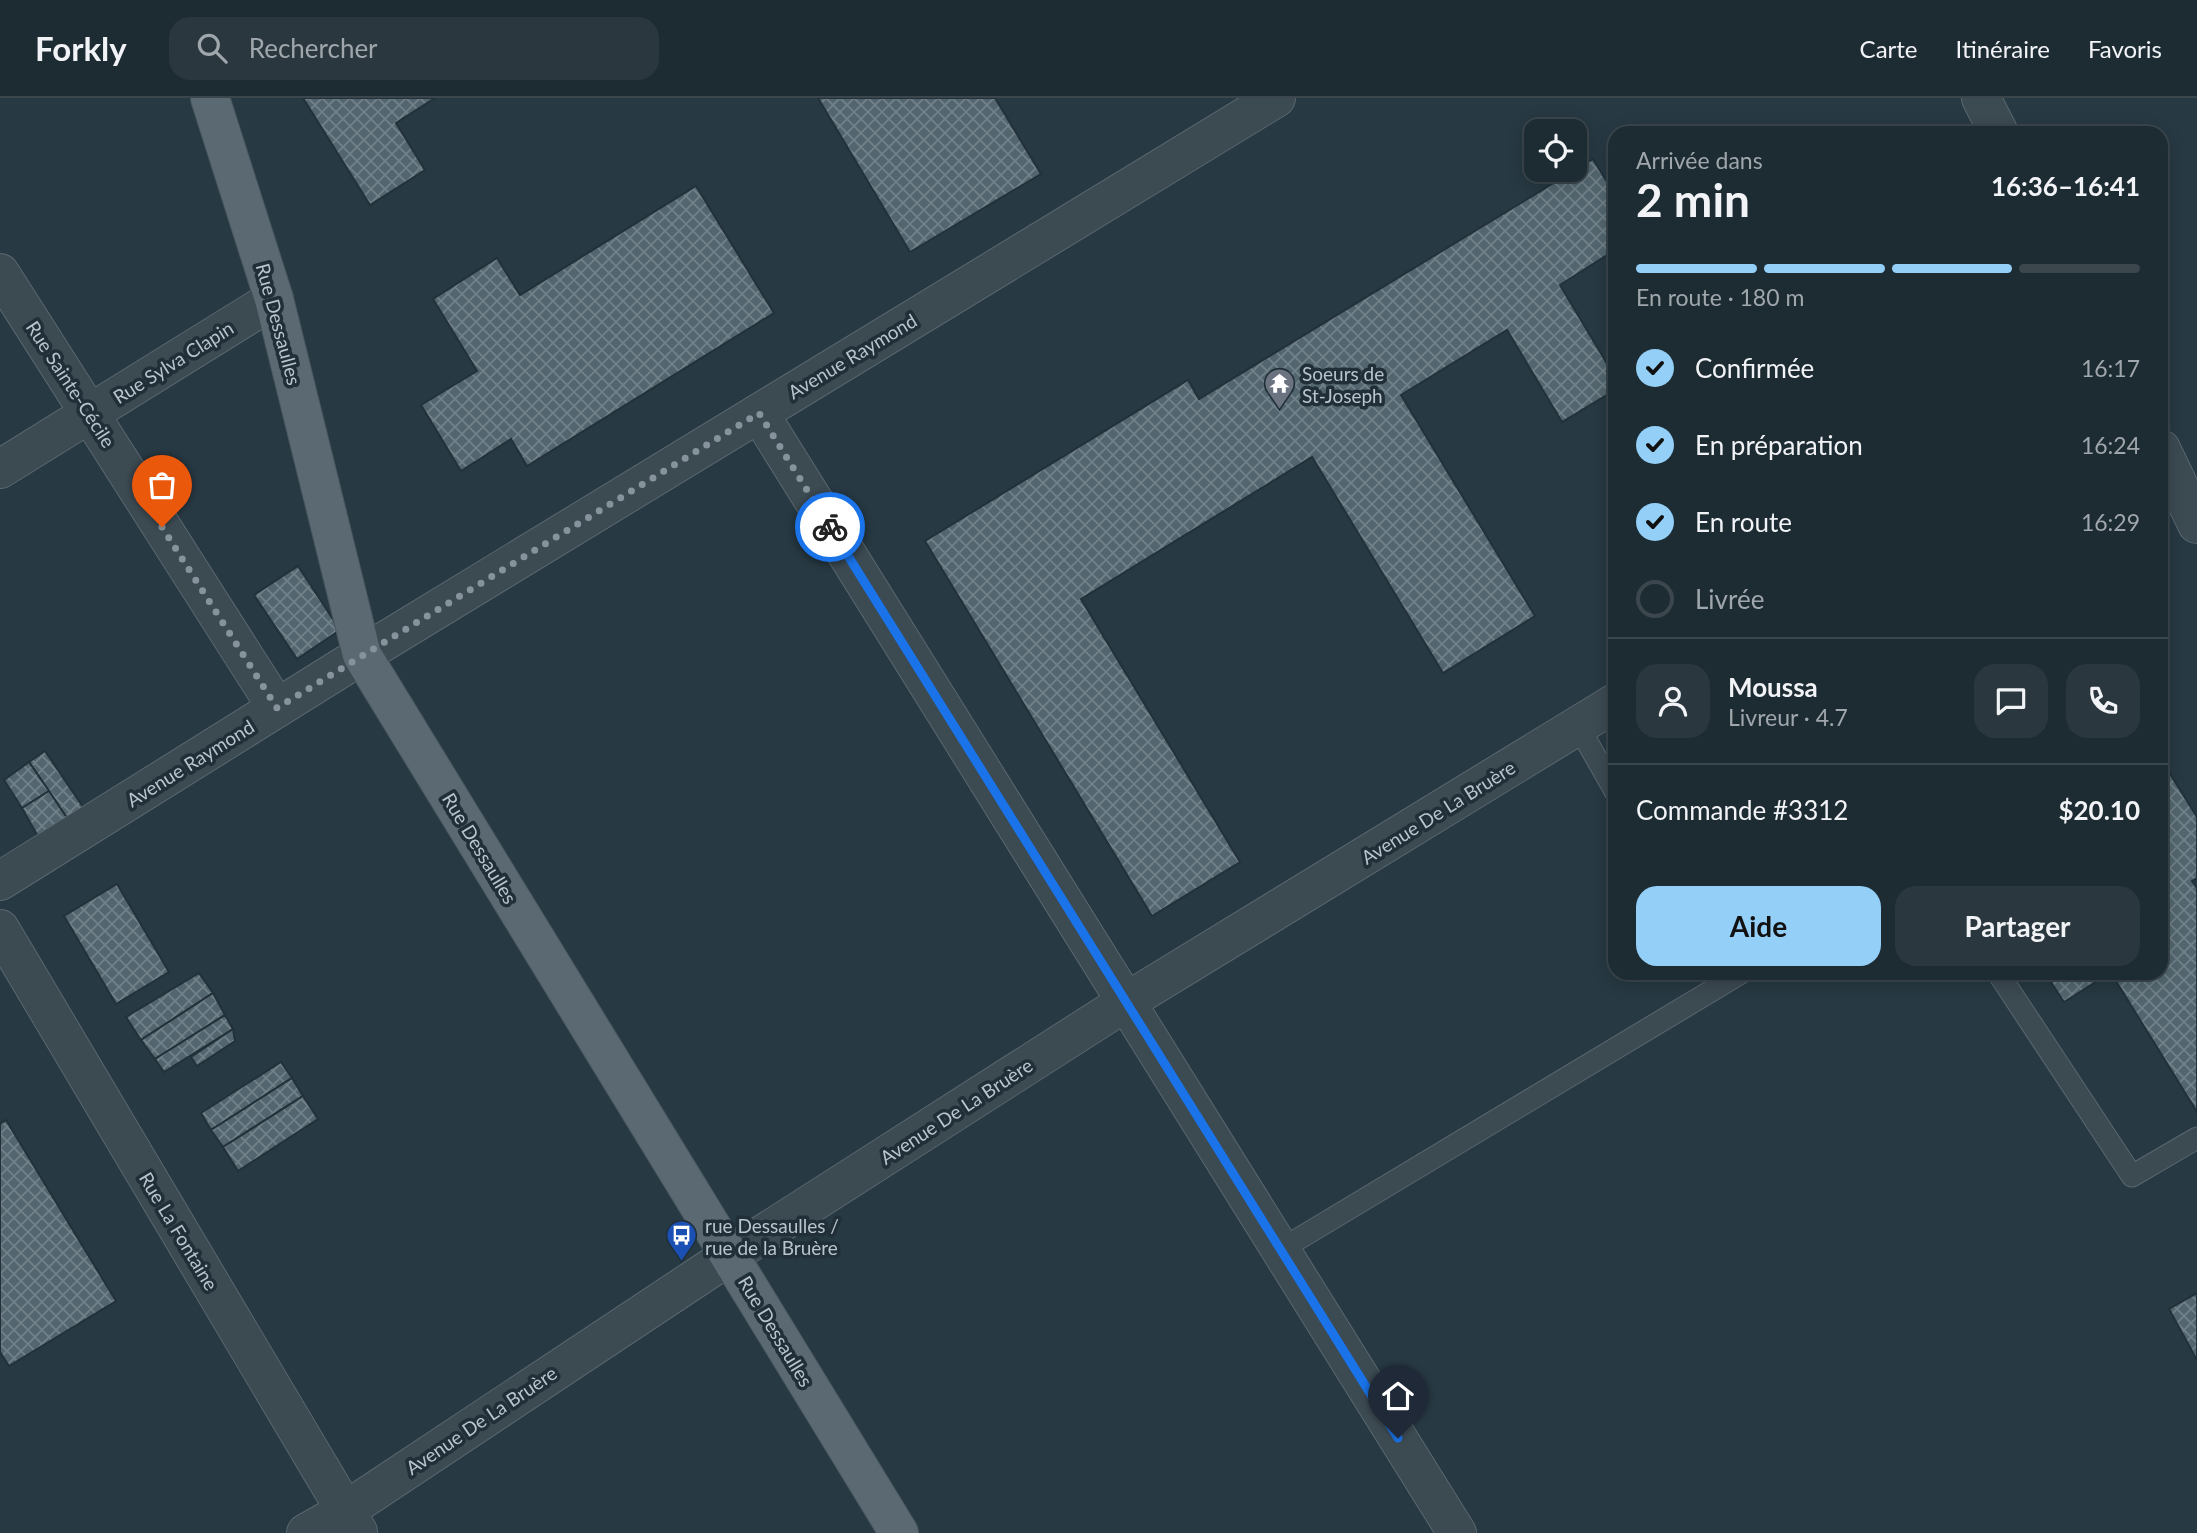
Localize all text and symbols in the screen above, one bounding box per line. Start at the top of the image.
search box [169,17,659,80]
text: Forkly [35,28,127,68]
icon: search [193,29,231,67]
text: Rechercher [249,32,378,64]
text: Carte [1860,34,1918,63]
text: Itinéraire [1956,34,2050,63]
text: Favoris [2088,34,2162,63]
map controls [1524,119,1587,182]
button: locate [1524,119,1587,182]
text: Arrivée dans [1636,146,1763,174]
text: 16:36–16:41 [1991,170,2140,202]
text: 2 min [1636,172,1750,227]
street label: Rue Dessaulles [252,261,306,387]
text: En route · 180 m [1636,283,1804,311]
street label: Avenue Raymond [783,308,921,404]
street label: Rue Sainte-Cécile [22,316,120,452]
street label: Rue Sylva Clapin [109,316,237,408]
icon: check [1636,349,1674,387]
text: Confirmée [1695,352,1814,384]
text: 16:17 [2081,354,2140,382]
place label: Soeurs de St-Joseph [1302,362,1384,407]
temple icon: Soeurs de St-Joseph [1262,367,1296,411]
icon: check [1636,426,1674,464]
text: En préparation [1695,429,1863,461]
text: 16:24 [2081,431,2140,459]
pin [132,455,192,527]
icon: bag [143,466,181,504]
courier [795,492,865,562]
icon: check [1636,503,1674,541]
text: En route [1695,506,1792,538]
icon: bike [811,508,849,546]
text: 16:29 [2081,508,2140,536]
text: Livrée [1695,583,1764,615]
button: person [1636,664,1710,738]
button: chat [1974,664,2048,738]
button: phone [2066,664,2140,738]
text: Moussa [1728,671,1818,703]
text: Livreur · 4.7 [1728,703,1848,731]
street label: Avenue Raymond [122,715,258,811]
street label: Avenue De La Bruère [1357,755,1519,869]
street label: Rue Dessaulles [438,788,522,908]
text: Commande #3312 [1636,794,1848,826]
text: $20.10 [2058,794,2140,826]
button: Aide [1636,886,1881,966]
button: Partager [1895,886,2140,966]
street label: Avenue De La Bruère [875,1053,1037,1169]
street label: Rue La Fontaine [135,1168,223,1294]
place label: rue Dessaulles / rue de la Bruère [705,1214,839,1259]
bus stop icon: rue Dessaulles / rue de la Bruère [665,1219,699,1263]
street label: Rue Dessaulles [734,1271,818,1391]
street label: Avenue De La Bruère [401,1361,561,1479]
pin [1368,1366,1428,1438]
icon: home [1379,1377,1417,1415]

